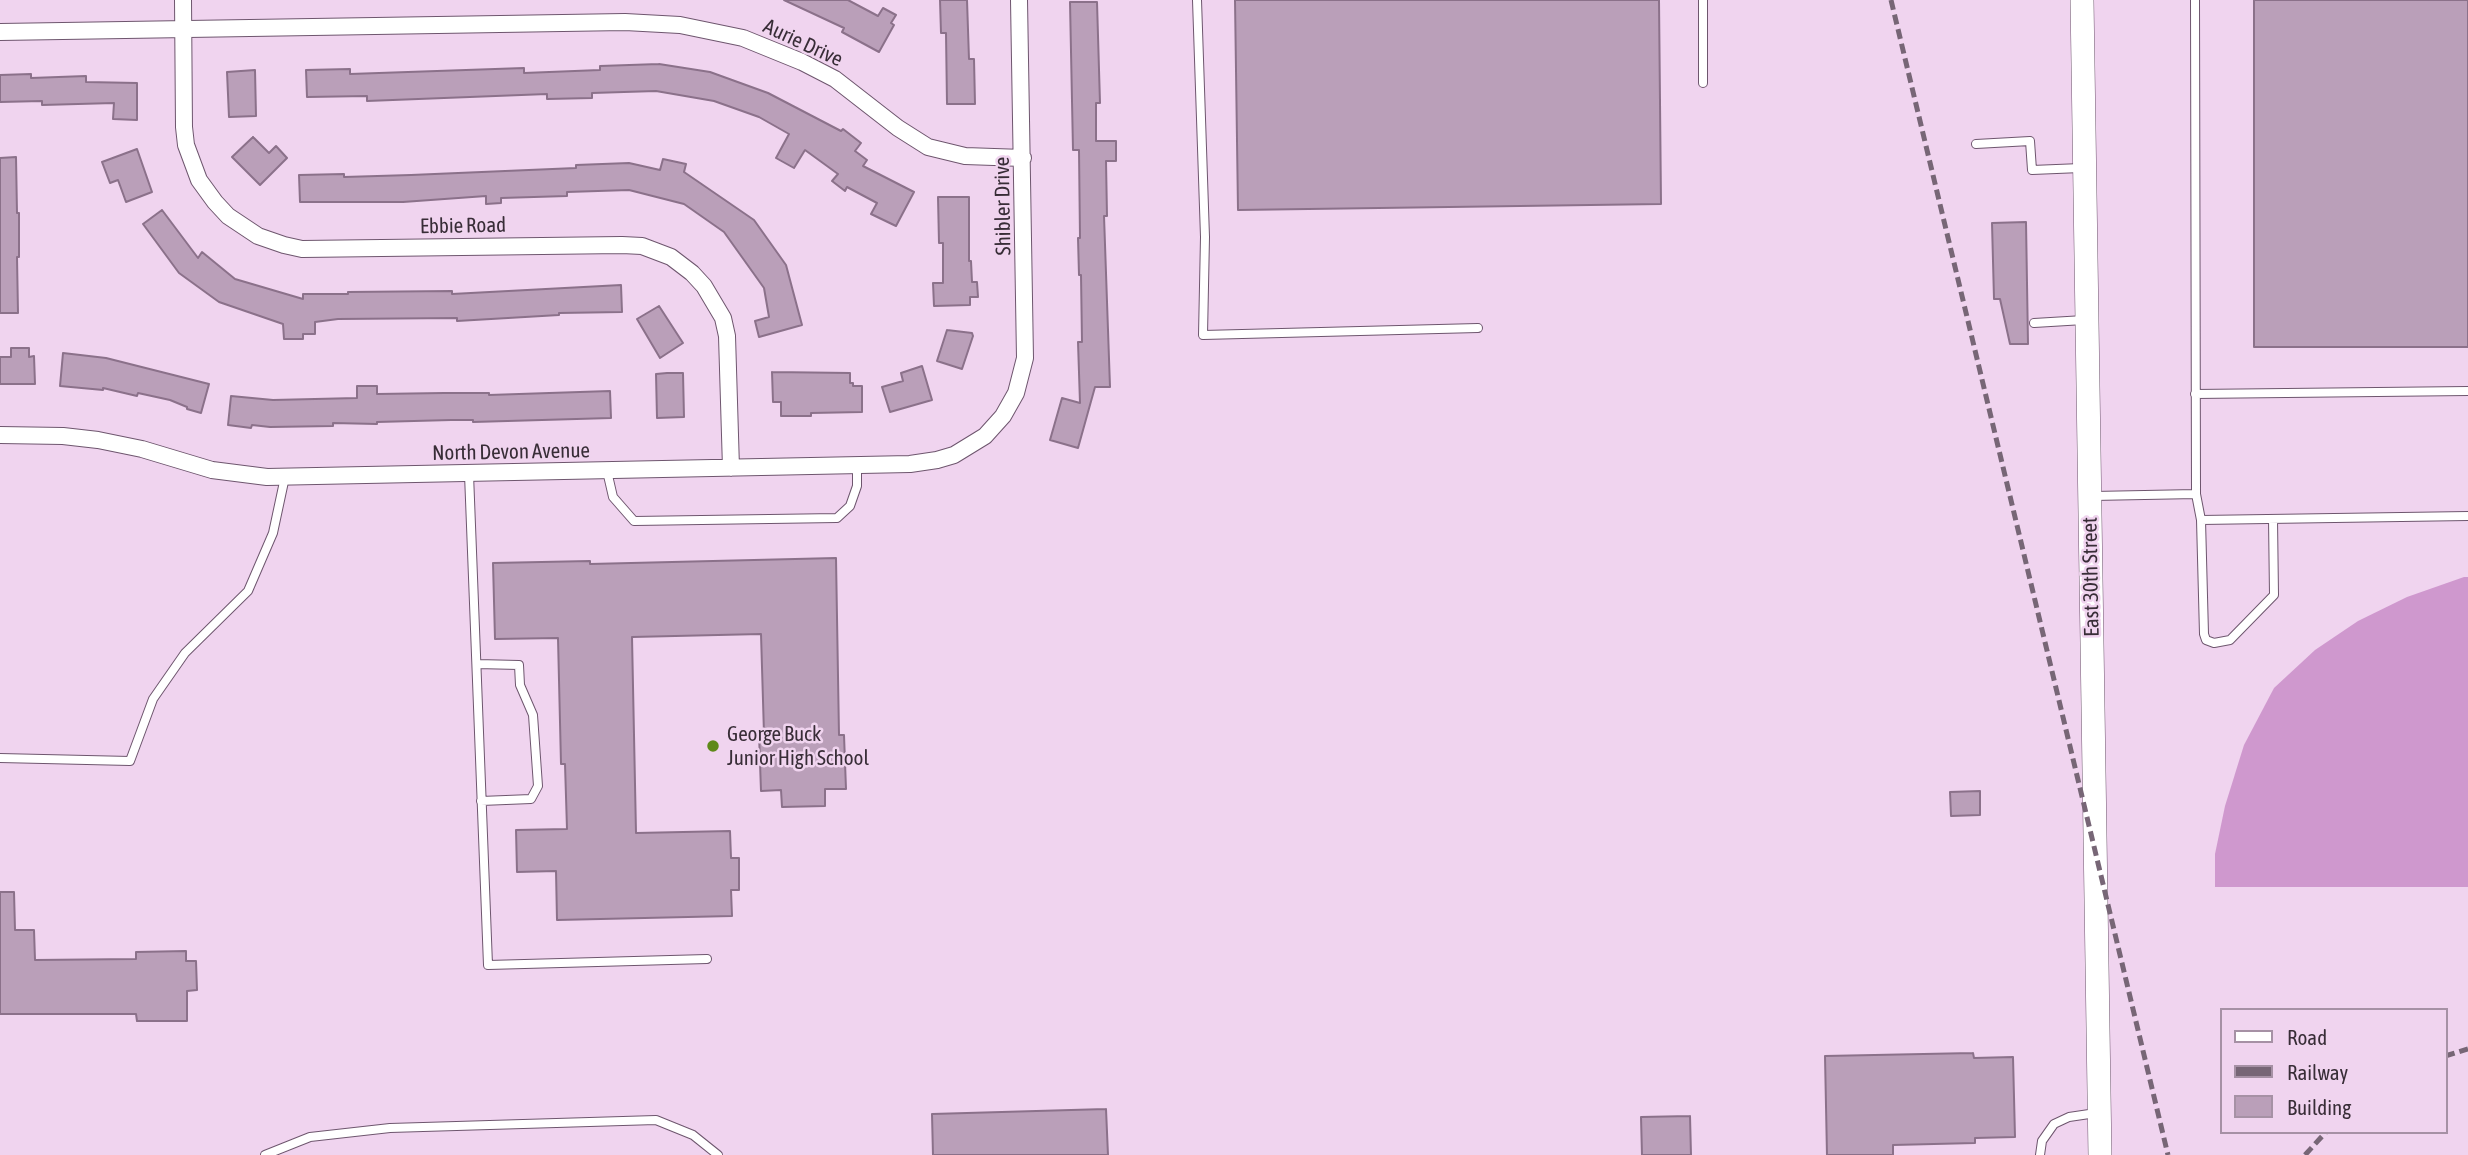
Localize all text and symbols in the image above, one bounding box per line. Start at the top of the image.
street label: Aurie Drive [759,14,847,72]
street label: Shibler Drive [990,157,1016,255]
street label: Ebbie Road [420,213,506,239]
street label: North Devon Avenue [432,438,590,466]
street label: East 30th Street [2077,517,2105,637]
place label: George Buck Junior High School [727,721,869,771]
marker: George Buck Junior High School [705,738,721,754]
legend [2220,1008,2447,1134]
text: Road [2287,1025,2327,1049]
text: Railway [2287,1060,2348,1084]
text: Building [2287,1095,2351,1119]

